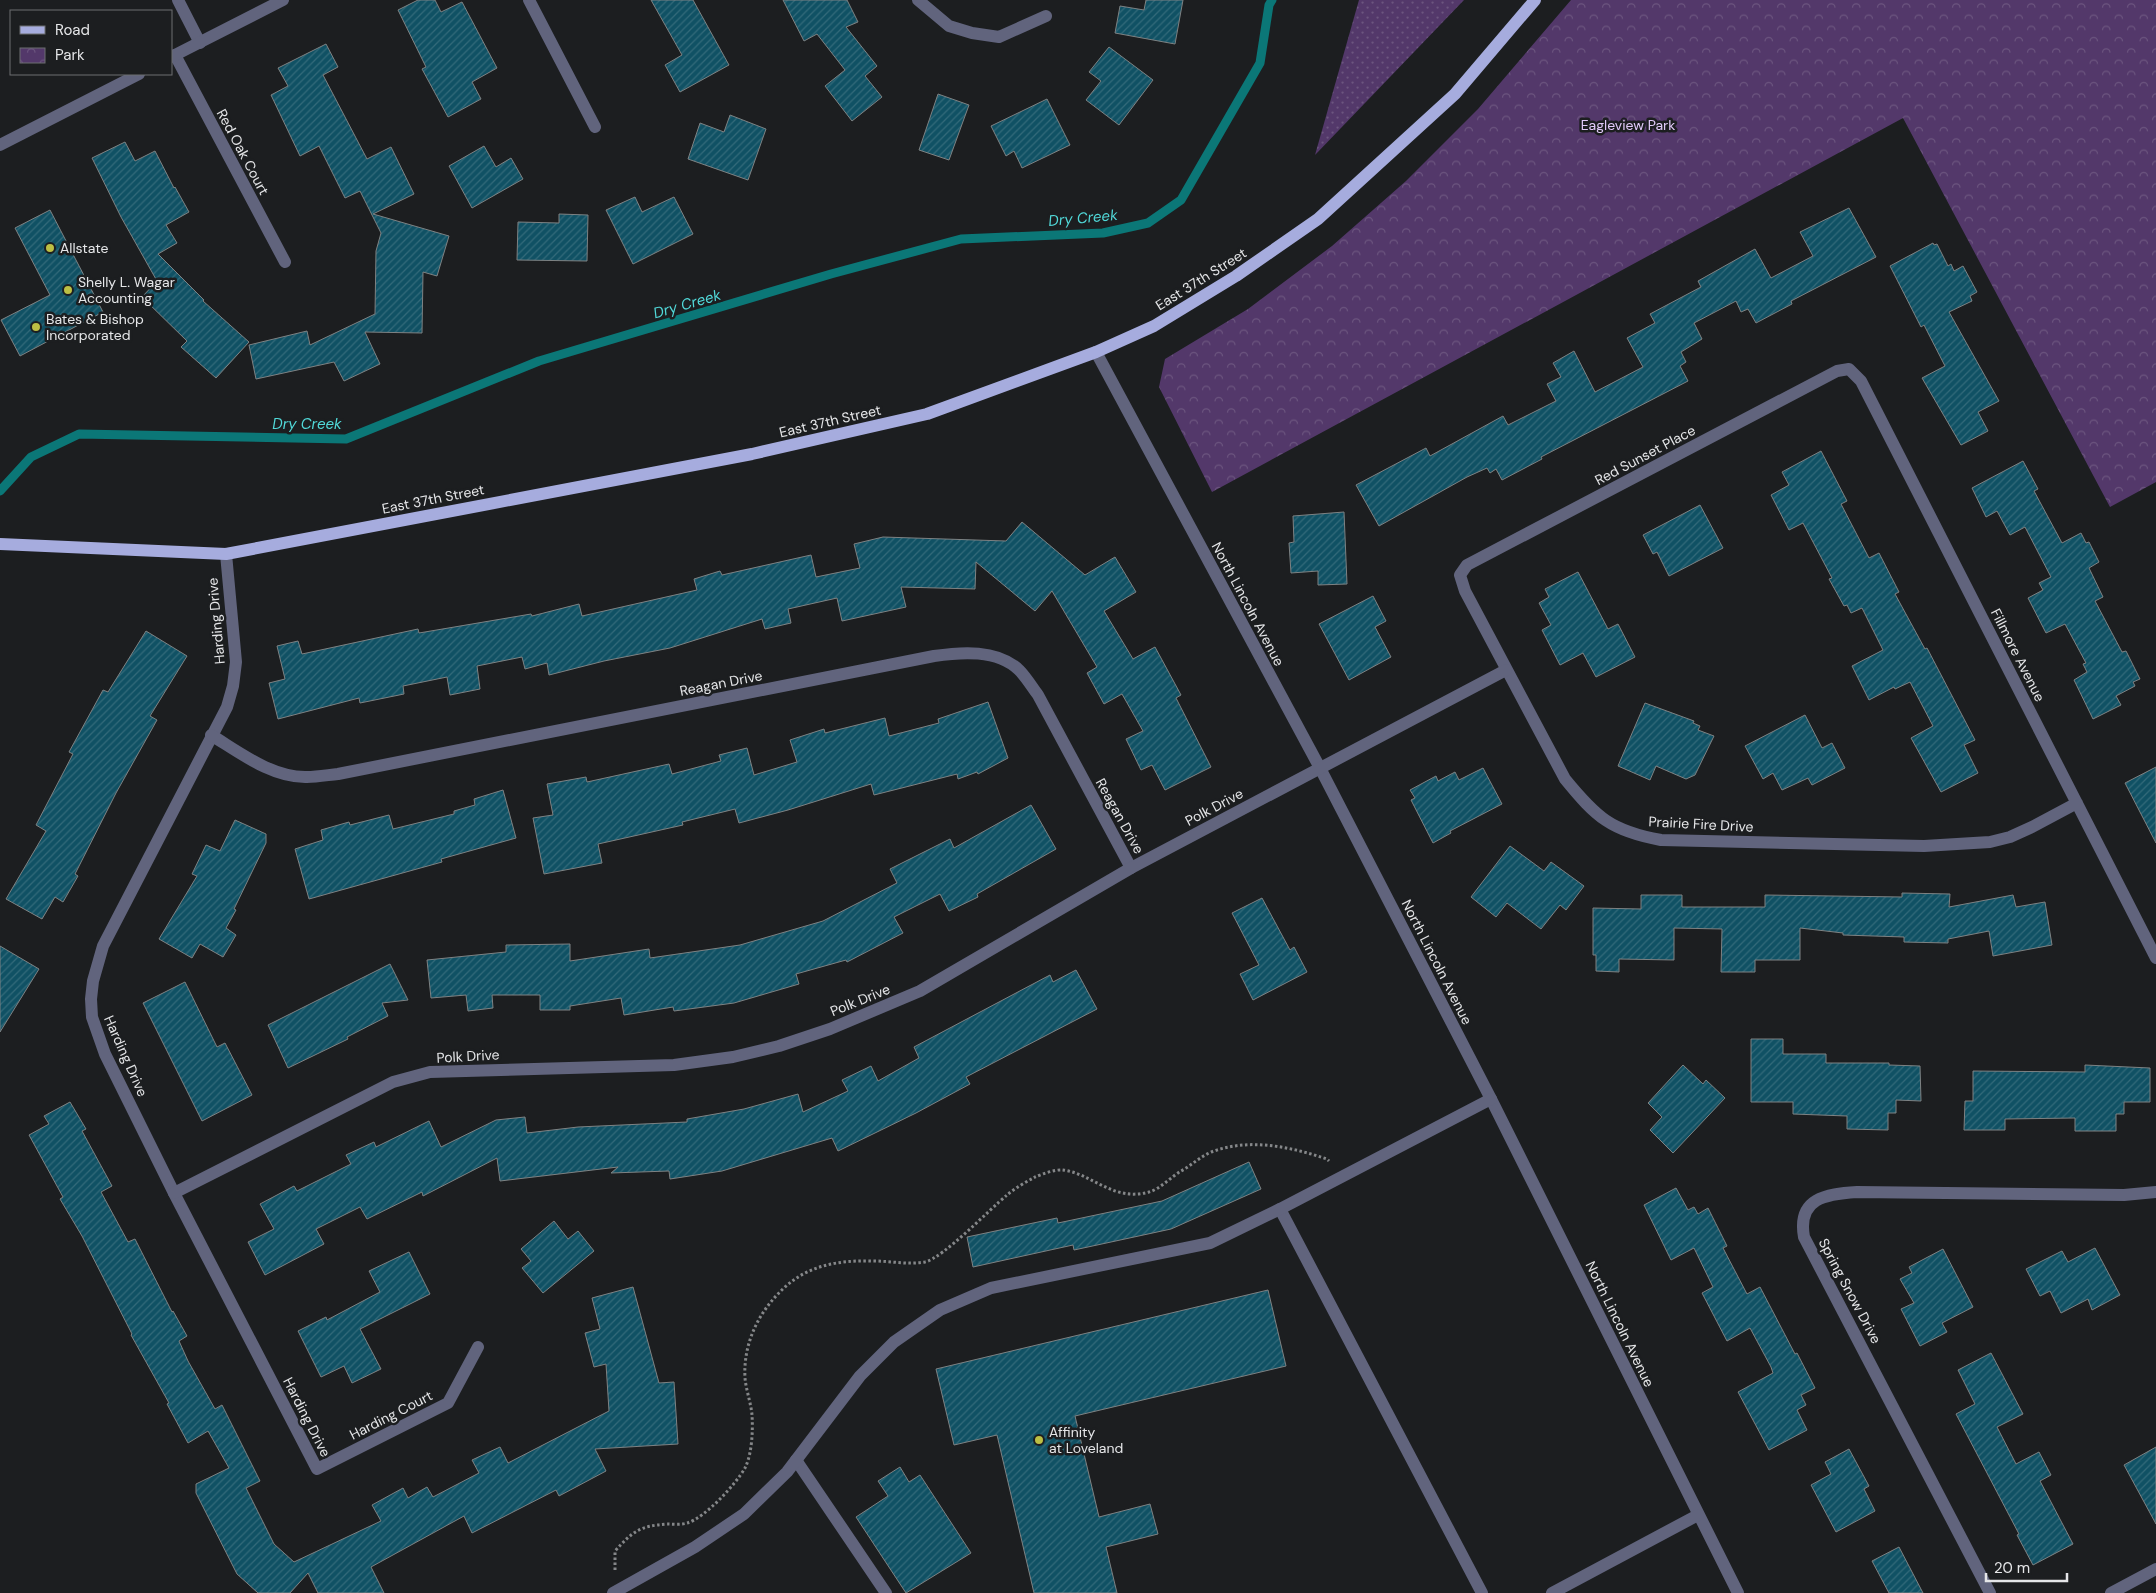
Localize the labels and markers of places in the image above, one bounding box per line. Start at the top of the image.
place label: Allstate [60,239,108,257]
marker: Allstate [44,242,56,254]
place label: Shelly L. Wagar Accounting [78,273,175,307]
marker: Shelly L. Wagar Accounting [62,284,74,296]
place label: Bates & Bishop Incorporated [46,310,144,344]
marker: Bates & Bishop Incorporated [30,321,42,333]
place label: Affinity at Loveland [1049,1423,1123,1457]
marker: Affinity at Loveland [1033,1434,1045,1446]

